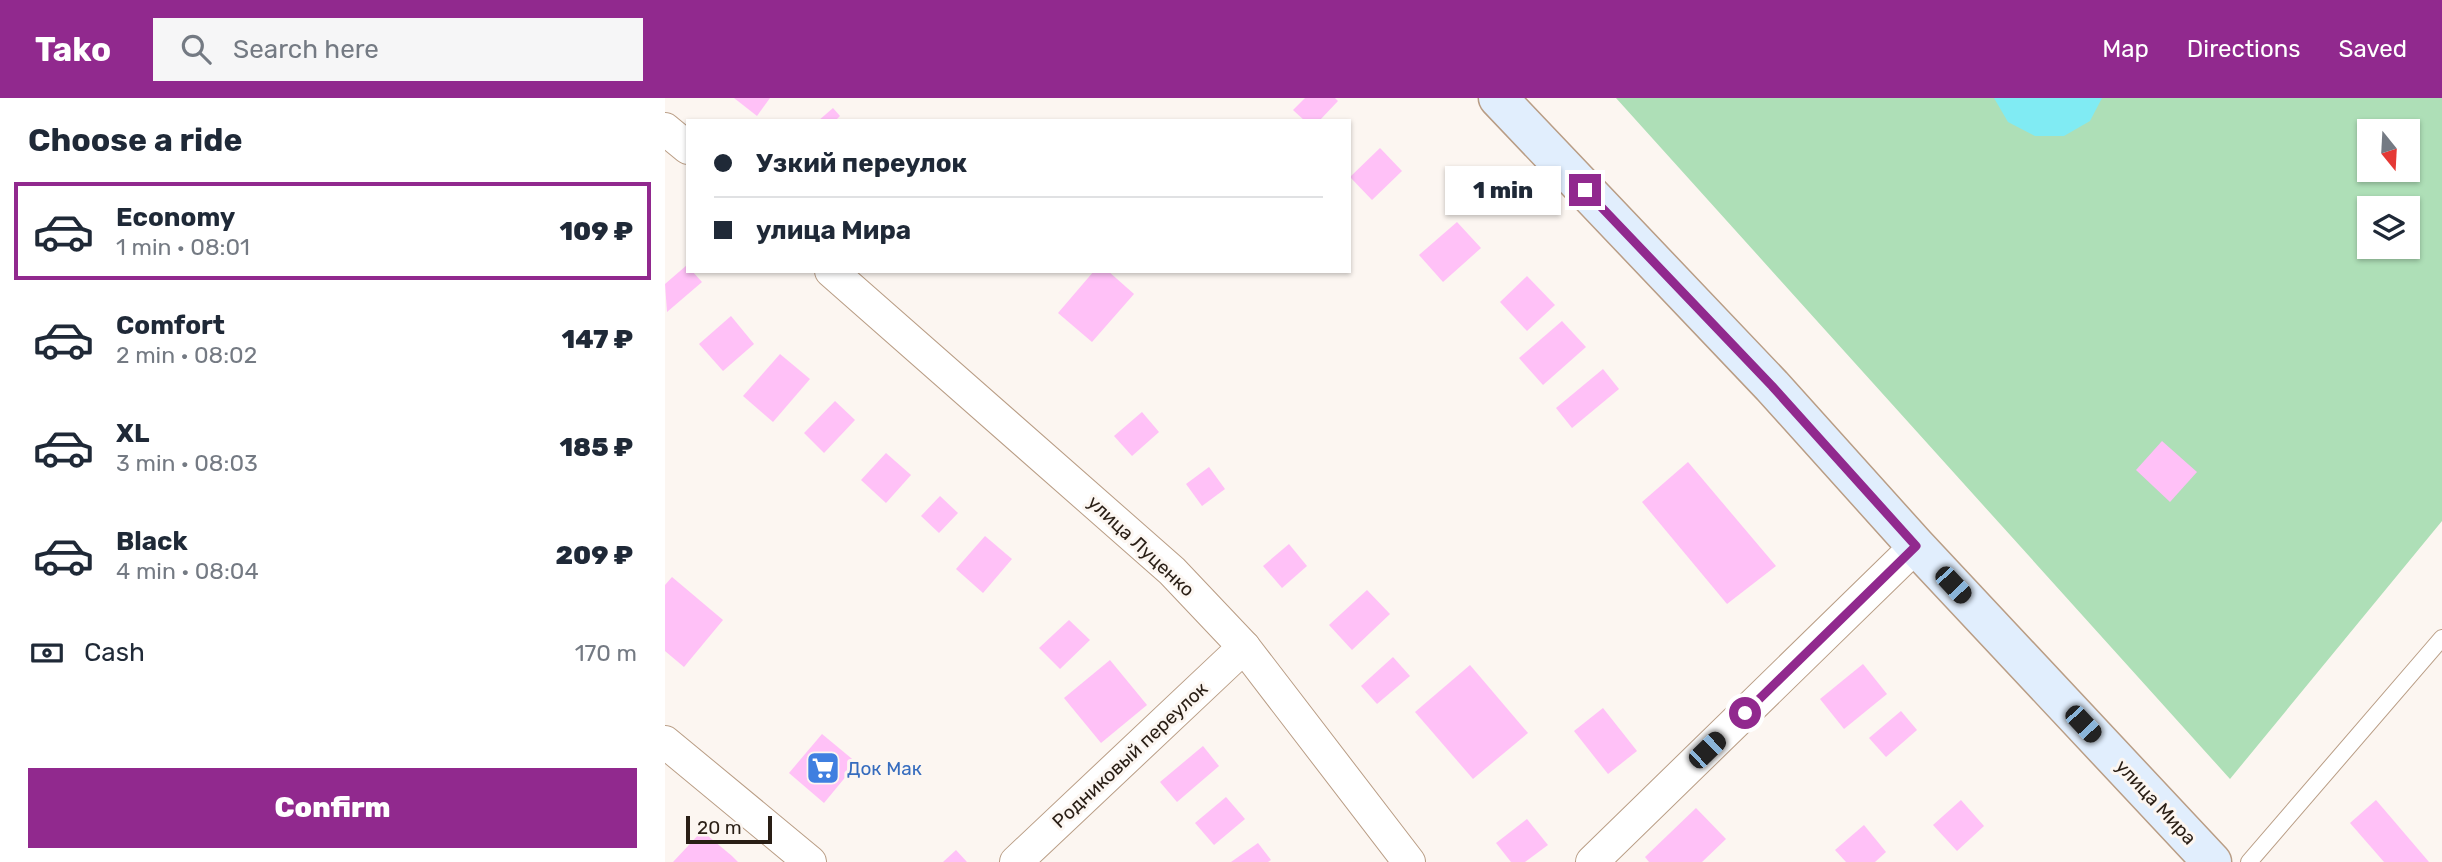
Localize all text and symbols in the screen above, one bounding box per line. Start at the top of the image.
search box [153,18,643,81]
text: Tako [35,30,111,69]
icon: search [177,30,215,68]
text: Search here [233,34,379,65]
text: Map [2102,35,2149,63]
text: Directions [2187,35,2300,63]
text: Saved [2338,35,2407,63]
north arrow [2357,119,2420,182]
map controls [2357,119,2420,259]
text: Choose a ride [28,121,242,159]
text: Узкий переулок [756,148,967,179]
callout: 1 min [1445,166,1560,214]
route end [1569,174,1601,206]
text: 1 min [1473,176,1533,204]
button: layers [2357,196,2420,259]
icon: car [32,200,95,263]
text: Economy [116,202,235,233]
text: улица Мира [756,215,911,246]
text: 109 ₽ [559,216,633,247]
text: 1 min · 08:01 [116,233,250,261]
icon: car [32,308,95,371]
text: Comfort [116,310,225,341]
text: 147 ₽ [562,324,633,355]
text: 2 min · 08:02 [116,341,257,369]
icon: car [32,416,95,479]
text: XL [116,418,149,449]
text: 185 ₽ [559,432,633,463]
text: 3 min · 08:03 [116,449,258,477]
street label: улица Луценко [1083,491,1199,601]
icon: car [32,524,95,587]
text: Black [116,526,188,557]
text: 209 ₽ [556,540,633,571]
text: 4 min · 08:04 [116,557,259,585]
car [1931,562,1976,608]
icon: cash [28,634,66,672]
text: Cash [84,637,145,668]
text: 170 m [575,639,637,667]
street label: Родниковый переулок [1048,677,1212,833]
route start [1729,697,1761,729]
car [2061,701,2106,747]
car [1685,728,1730,772]
supermarket icon: Док Мак [804,749,842,787]
street label: улица Мира [2111,755,2201,849]
place label: Док Мак [847,757,922,780]
button: Confirm [28,768,637,848]
scale bar [686,813,772,845]
text: 20 m [697,816,742,839]

